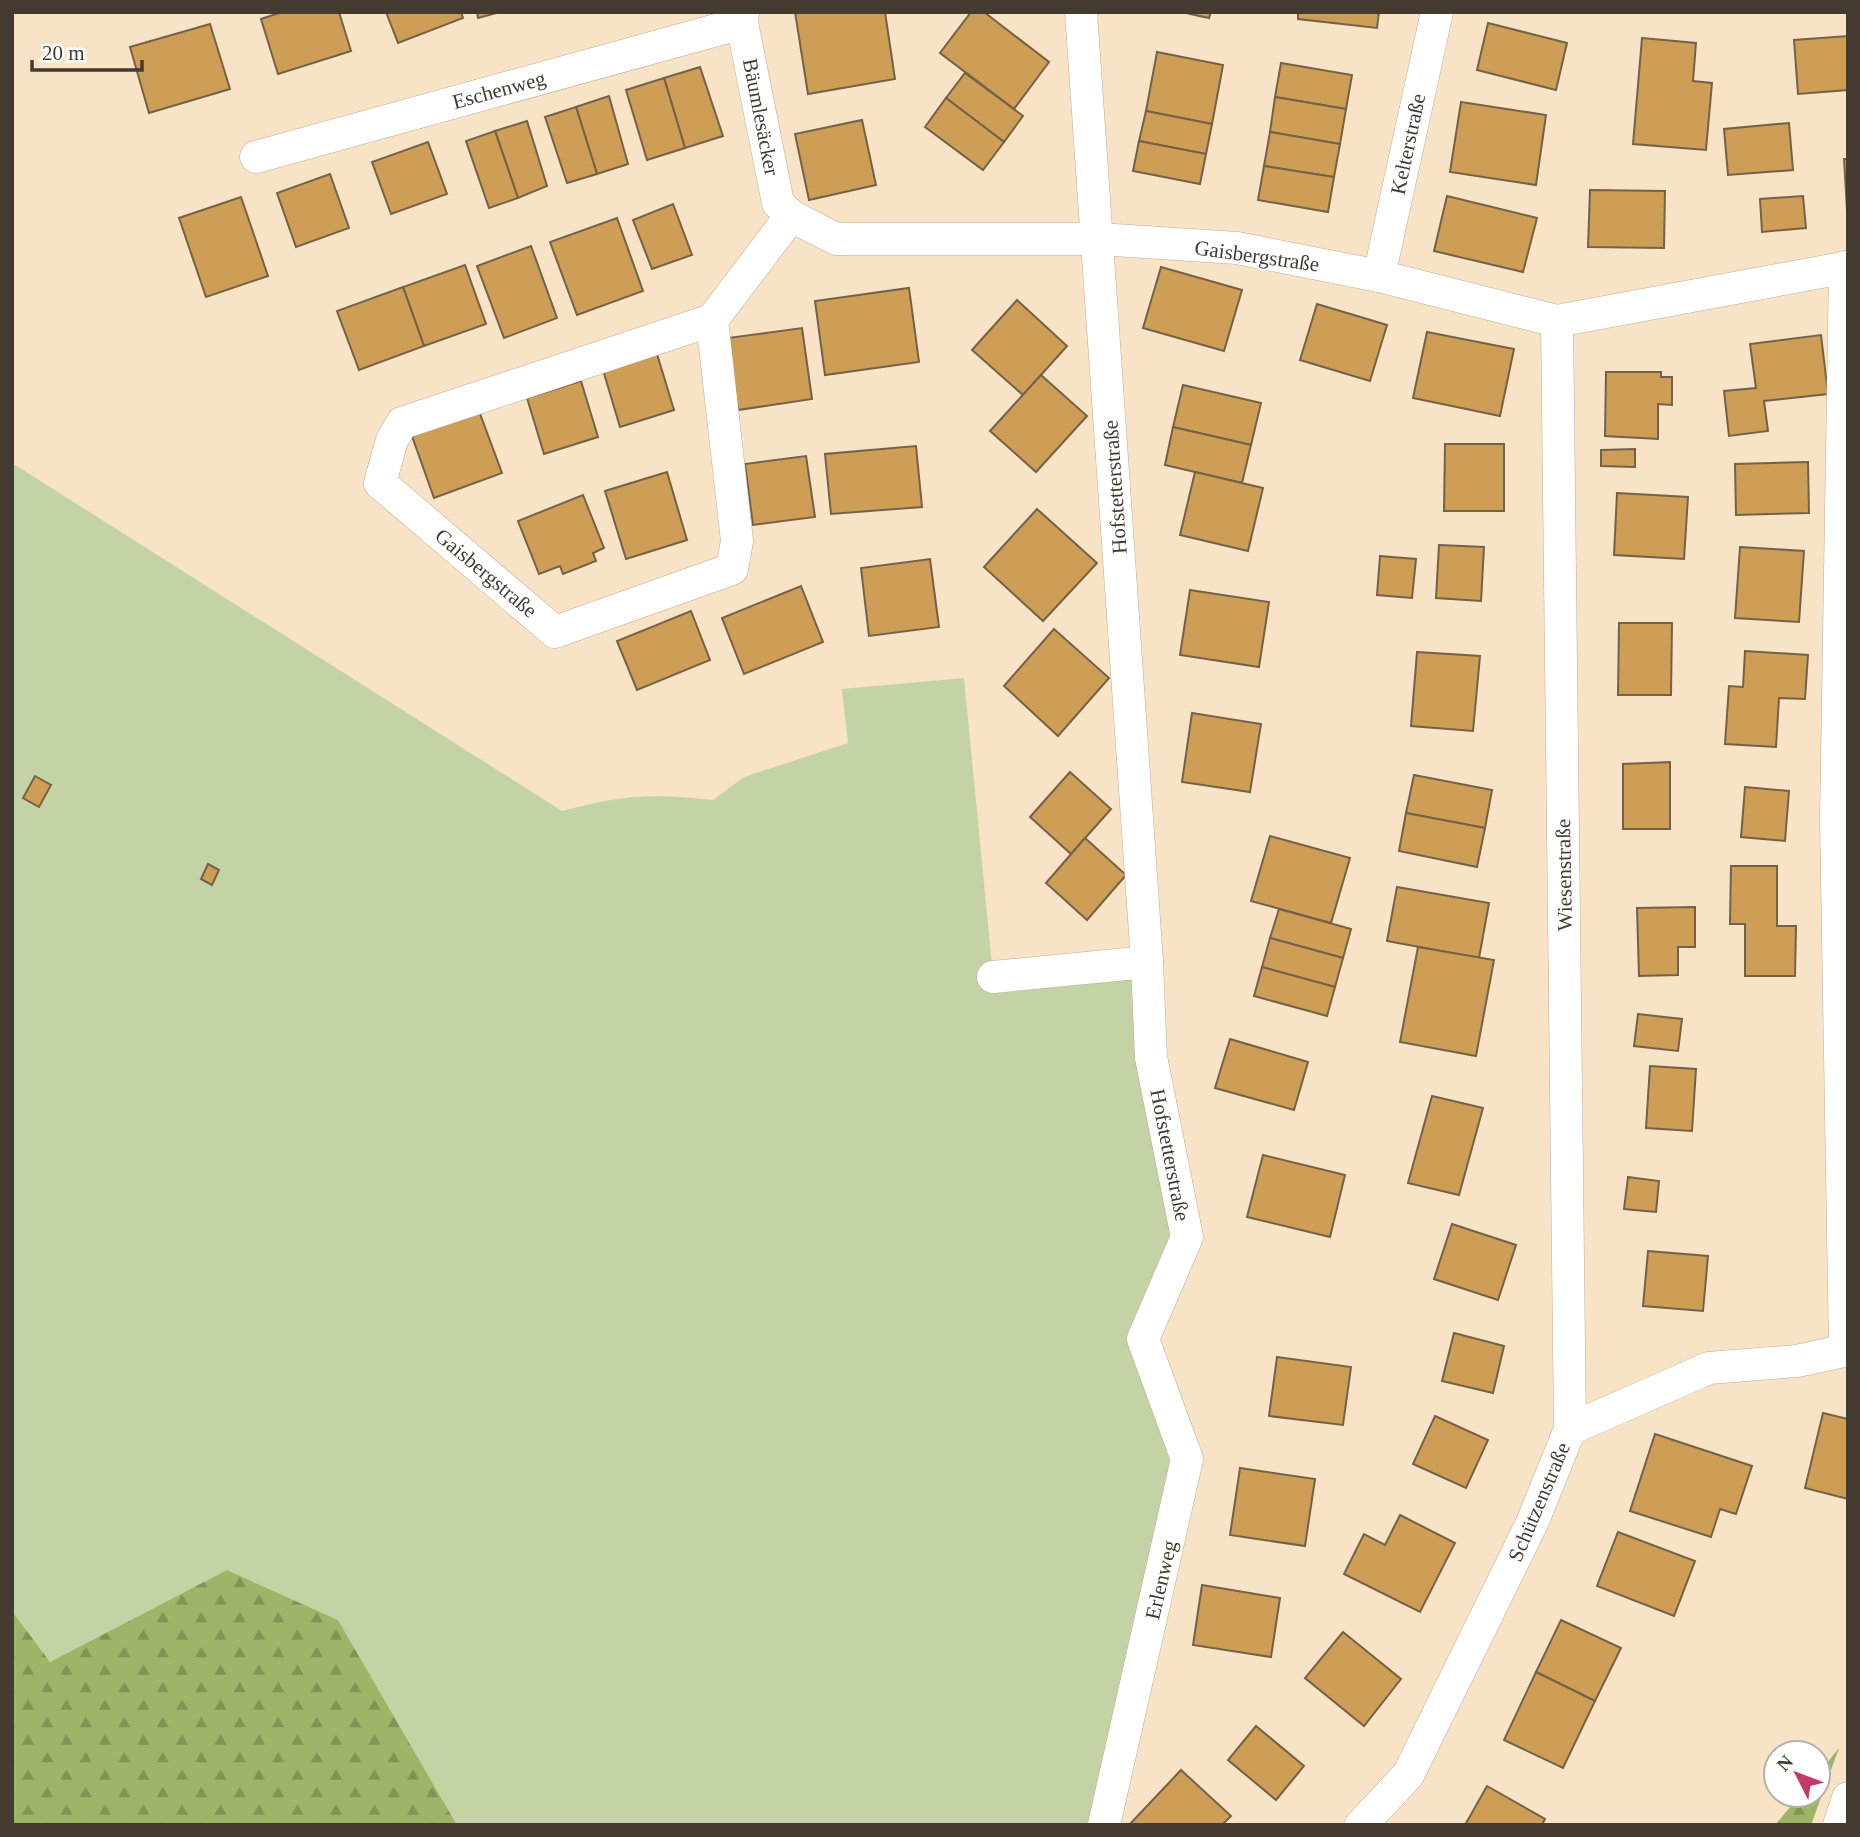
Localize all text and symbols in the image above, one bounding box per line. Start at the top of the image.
scale bar [32,28,142,72]
text: 20 m [42,41,85,65]
street label: Bäumlesäcker [738,56,784,178]
street label: Eschenweg [450,66,549,114]
street label: Kelterstraße [1386,91,1430,197]
street label: Gaisbergstraße [1193,235,1321,277]
street label: Hofstetterstraße [1098,419,1132,555]
street label: Gaisbergstraße [430,523,542,623]
street label: Wiesenstraße [1551,819,1577,931]
street label: Hofstetterstraße [1145,1087,1195,1223]
street label: Schützenstraße [1503,1439,1575,1565]
street label: Erlenweg [1140,1538,1182,1622]
north arrow [1762,1739,1832,1809]
text: N [1772,1751,1797,1775]

